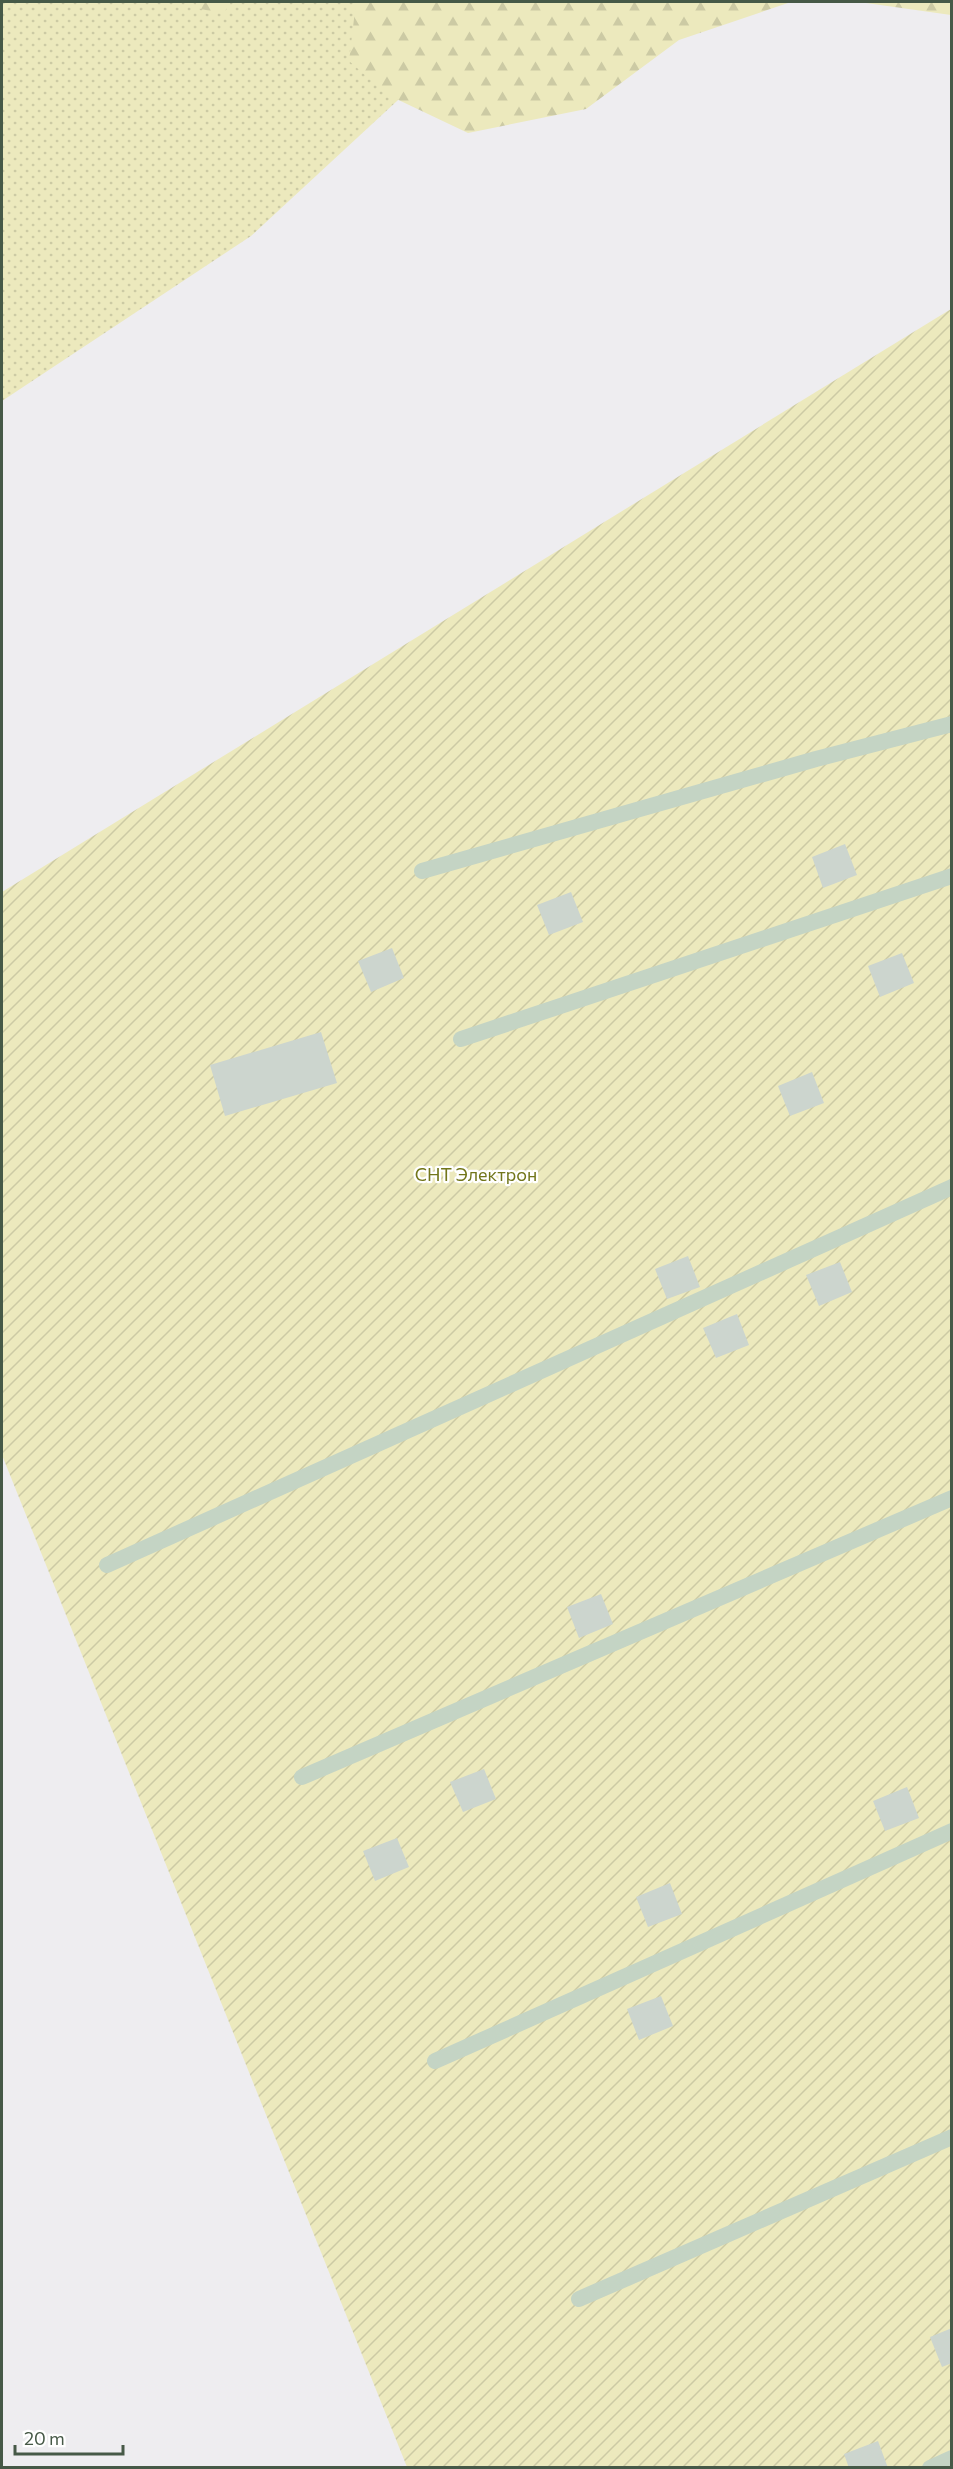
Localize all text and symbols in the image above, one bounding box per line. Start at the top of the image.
park label: СНТ Электрон [415,1163,537,1185]
scale bar [15,2418,123,2456]
text: 20 m [24,2427,65,2449]

